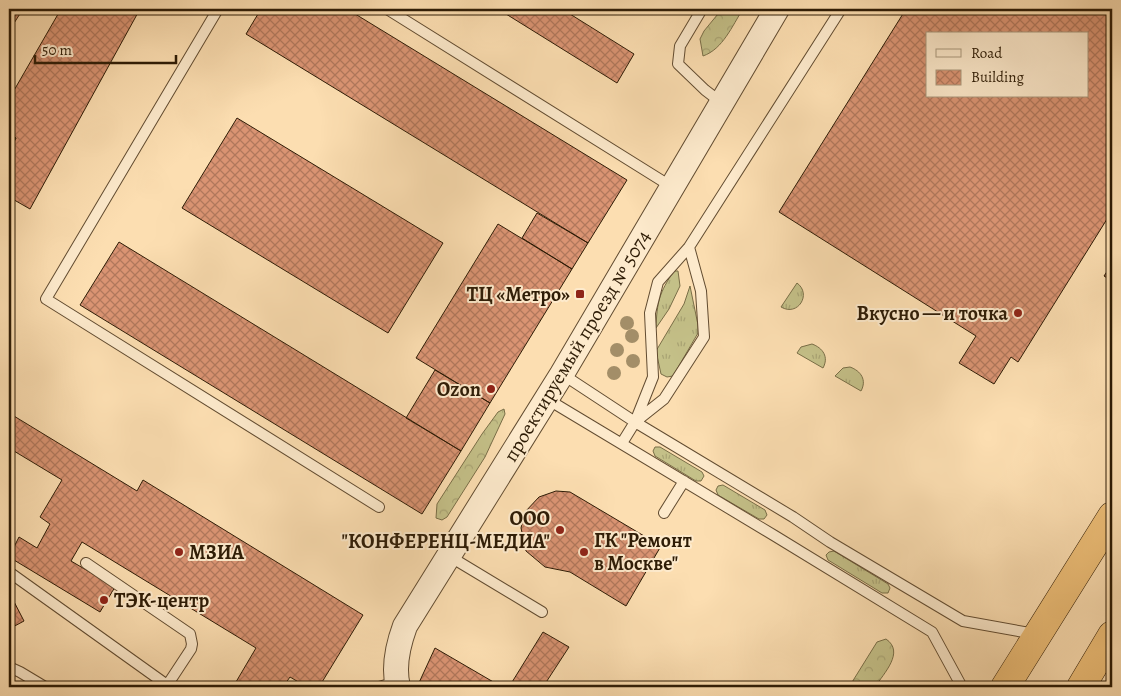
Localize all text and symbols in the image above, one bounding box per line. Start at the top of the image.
scale bar [35,32,176,64]
legend [926,32,1088,98]
text: 50 m [42,40,72,60]
text: Road [971,43,1003,63]
text: Building [971,67,1024,87]
street label: проектируемый проезд № 5074 [497,225,657,467]
place label: ТЦ «Метро» [467,281,570,308]
marker: ТЦ «Метро» [574,288,586,300]
place label: Вкусно — и точка [857,300,1008,327]
marker: Вкусно — и точка [1012,307,1024,319]
place label: Ozon [437,376,481,403]
marker: Ozon [485,383,497,395]
place label: ООО "КОНФЕРЕНЦ-МЕДИА" [342,505,550,555]
marker: ООО "КОНФЕРЕНЦ-МЕДИА" [554,524,566,536]
place label: ГК "Ремонт в Москве" [594,527,692,577]
place label: МЗИА [189,539,245,566]
marker: МЗИА [173,546,185,558]
marker: ГК "Ремонт в Москве" [578,546,590,558]
place label: ТЭК-центр [114,587,209,614]
marker: ТЭК-центр [98,594,110,606]

